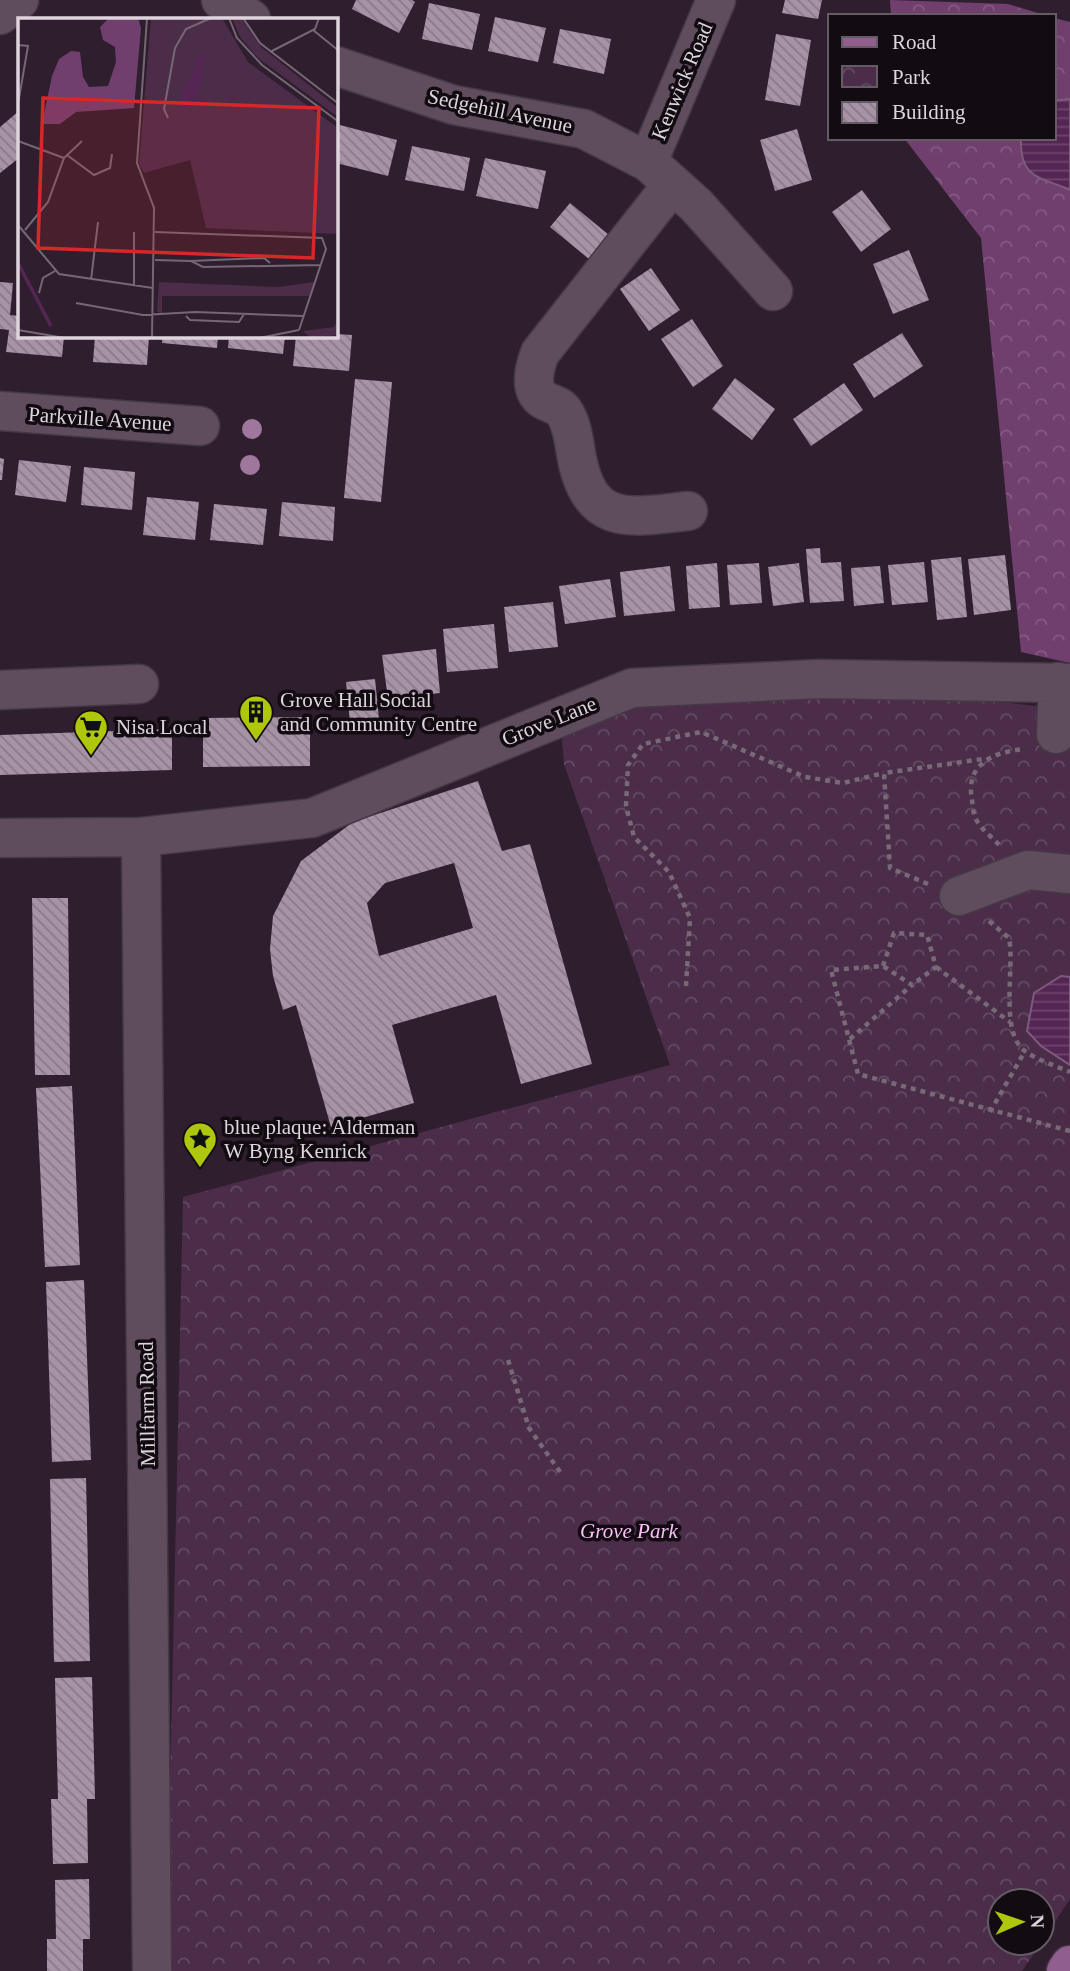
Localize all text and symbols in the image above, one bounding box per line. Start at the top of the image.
legend [828,14,1056,140]
inset map [18,18,338,338]
street label: Kenwick Road [646,18,718,143]
text: Road [892,30,937,54]
text: Park [892,65,931,89]
street label: Sedgehill Avenue [426,84,574,138]
text: Building [892,100,966,124]
street label: Parkville Avenue [28,402,172,436]
place label: Grove Hall Social and Community Centre [280,688,477,736]
street label: Grove Lane [498,691,600,751]
building icon: Grove Hall Social and Community Centre [237,693,275,742]
supermarket icon: Nisa Local [72,708,110,757]
place label: Nisa Local [116,715,208,739]
place label: blue plaque: Alderman W Byng Kenrick [224,1115,416,1163]
place icon: blue plaque: Alderman W Byng Kenrick [181,1120,219,1169]
street label: Millfarm Road [134,1341,160,1467]
park label: Grove Park [580,1519,679,1543]
north arrow [986,1887,1056,1957]
text: N [1027,1914,1048,1929]

